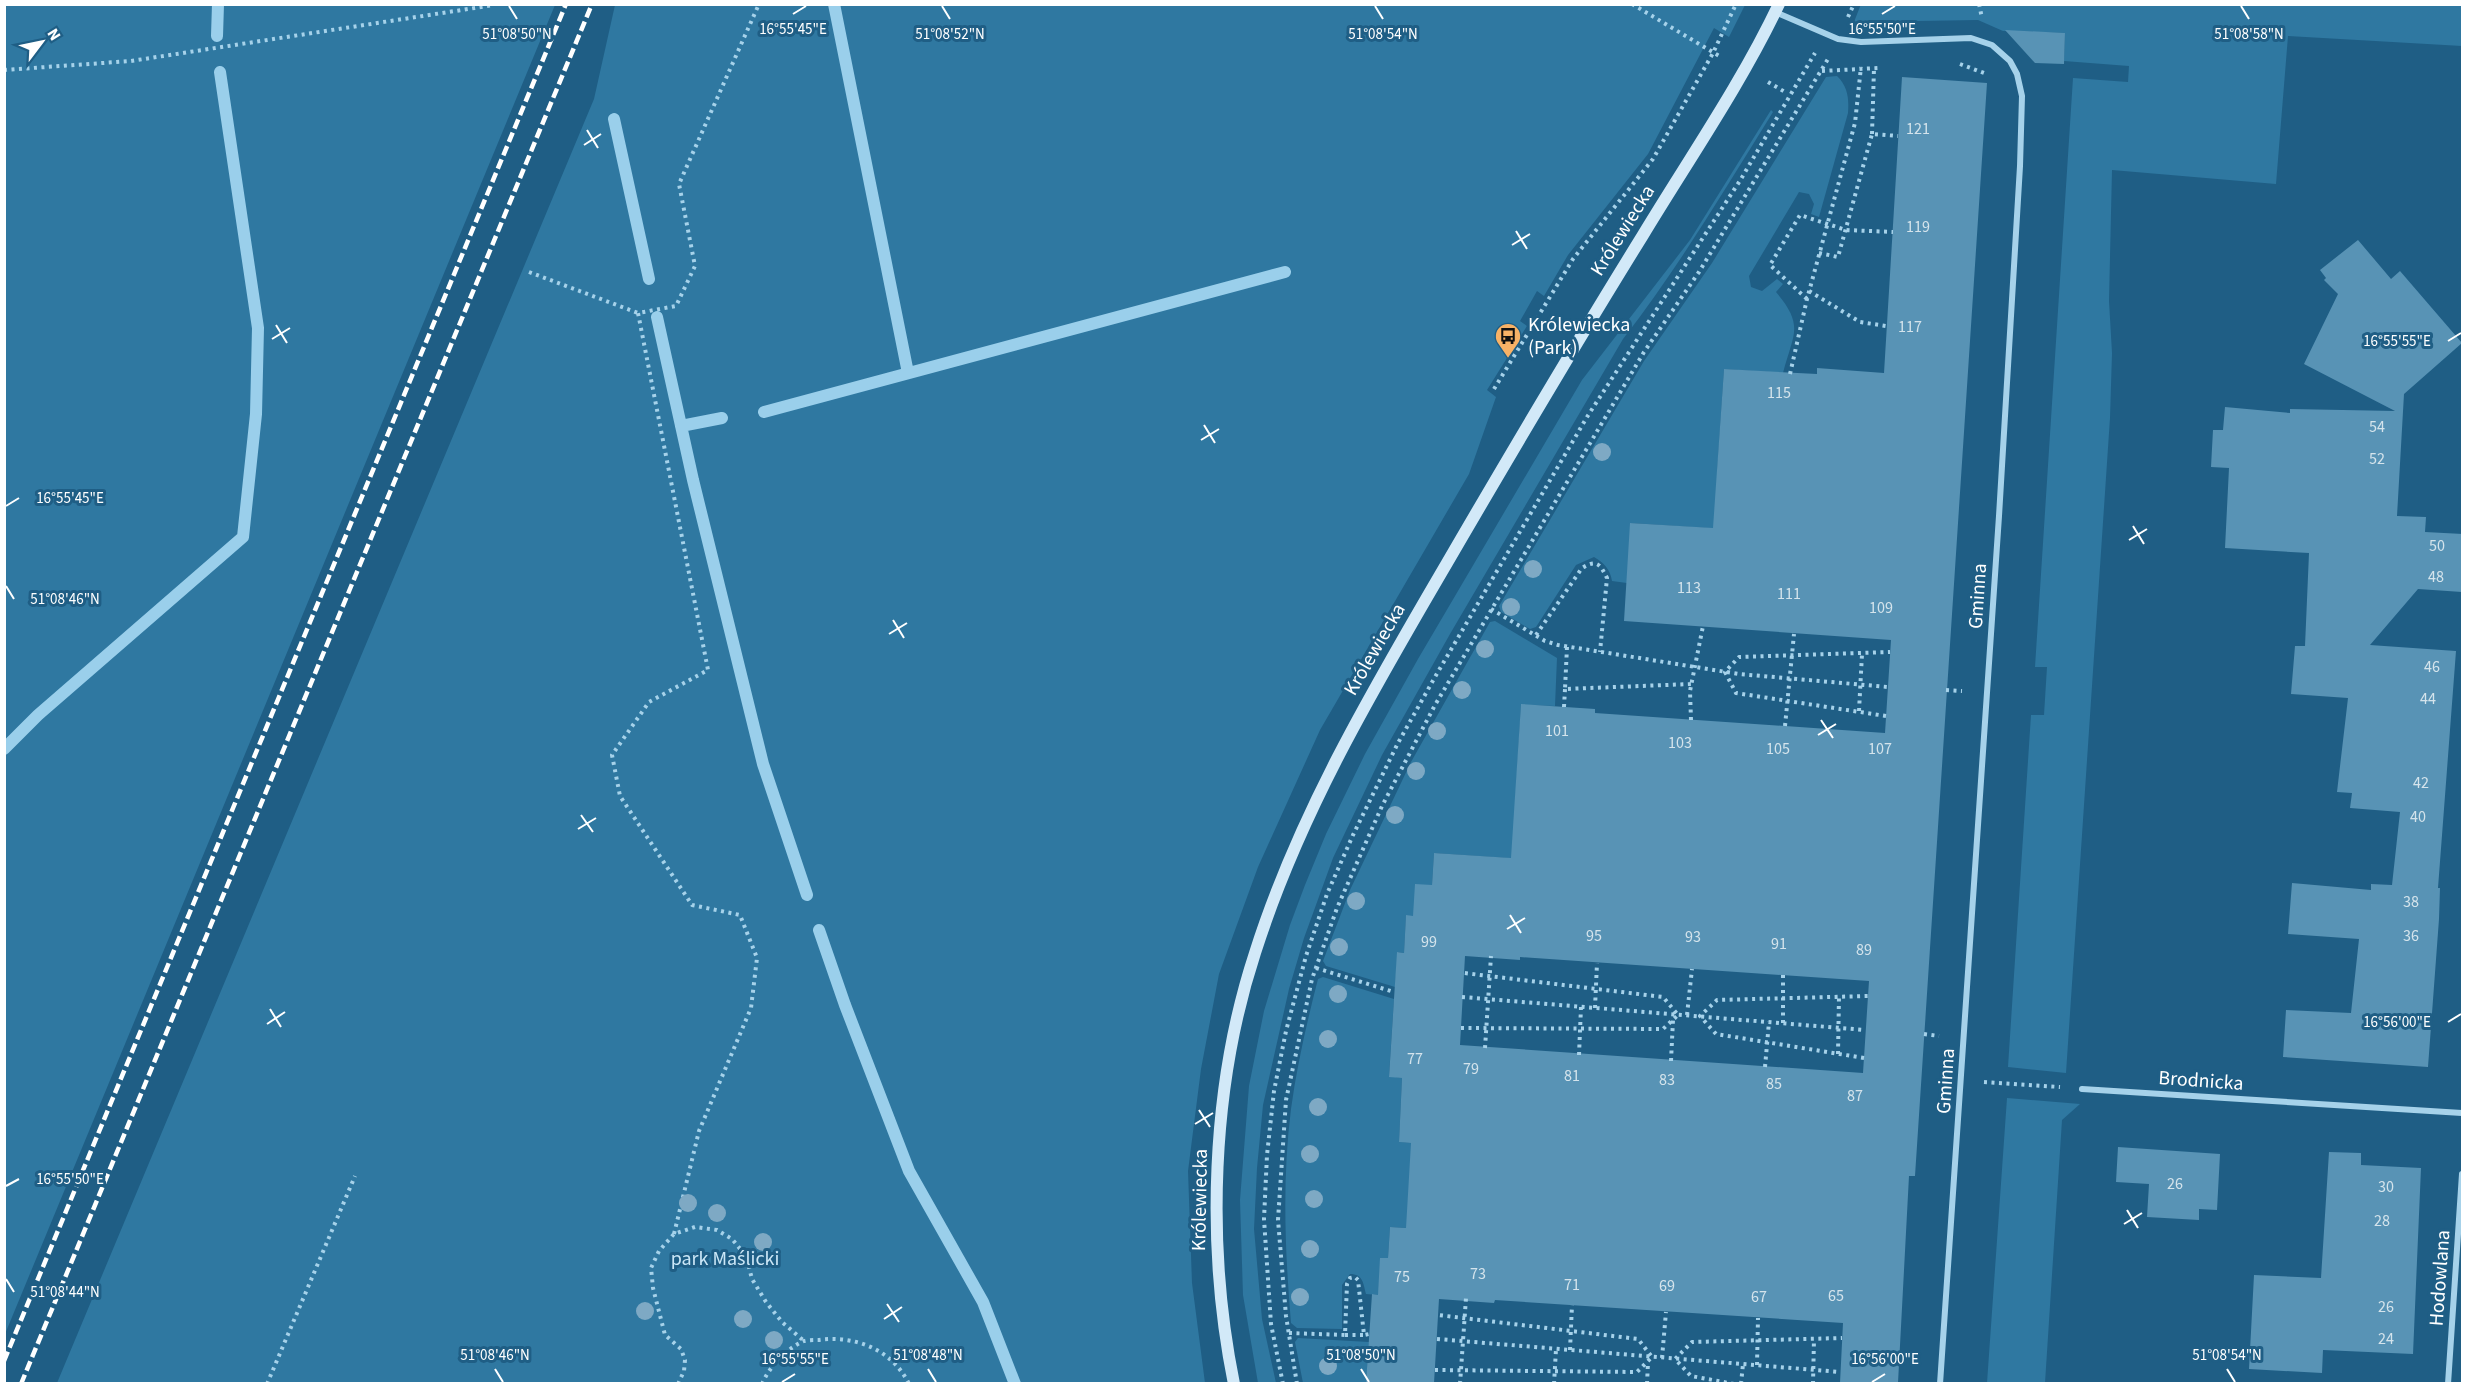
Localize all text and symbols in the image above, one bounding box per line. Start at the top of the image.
north arrow [12,12,72,72]
text: 16°55'45"E [759,19,827,40]
text: 16°55'50"E [1848,19,1916,40]
text: N [42,24,66,45]
text: 51°08'50"N [482,24,552,45]
text: 51°08'52"N [915,24,985,45]
text: 51°08'54"N [1348,24,1418,45]
text: 51°08'58"N [2214,24,2284,45]
house number: 121 [1906,118,1930,140]
street label: Królewiecka [1584,180,1662,281]
house number: 119 [1906,216,1930,238]
place label: Królewiecka (Park) [1528,311,1630,362]
house number: 117 [1898,316,1922,338]
bus stop icon: Królewiecka (Park) [1493,321,1523,359]
text: 16°55'55"E [2363,331,2431,352]
house number: 115 [1767,382,1791,404]
house number: 54 [2369,416,2385,438]
house number: 52 [2369,448,2385,470]
text: 16°55'45"E [36,488,104,509]
house number: 50 [2429,535,2445,557]
street label: Gminna [1962,562,1994,630]
house number: 48 [2428,566,2444,588]
house number: 113 [1677,577,1701,599]
house number: 111 [1777,583,1801,605]
text: 51°08'46"N [30,589,100,610]
house number: 109 [1869,597,1893,619]
street label: Królewiecka [1337,598,1413,701]
house number: 46 [2424,656,2440,678]
house number: 44 [2420,688,2436,710]
house number: 101 [1545,720,1569,742]
house number: 103 [1668,732,1692,754]
house number: 105 [1766,738,1790,760]
house number: 107 [1868,738,1892,760]
house number: 42 [2413,772,2429,794]
house number: 40 [2410,806,2426,828]
house number: 38 [2403,891,2419,913]
house number: 95 [1586,925,1602,947]
house number: 36 [2403,925,2419,947]
house number: 93 [1685,926,1701,948]
house number: 99 [1421,931,1437,953]
house number: 91 [1771,933,1787,955]
house number: 89 [1856,939,1872,961]
text: 16°56'00"E [2363,1012,2431,1033]
street label: Gminna [1930,1047,1962,1115]
house number: 77 [1407,1048,1423,1070]
house number: 79 [1463,1058,1479,1080]
street label: Brodnicka [2157,1064,2244,1098]
house number: 81 [1564,1065,1580,1087]
house number: 83 [1659,1069,1675,1091]
house number: 85 [1766,1073,1782,1095]
house number: 87 [1847,1085,1863,1107]
street label: Królewiecka [1185,1149,1215,1251]
text: 16°55'50"E [36,1169,104,1190]
house number: 26 [2167,1173,2183,1195]
house number: 30 [2378,1176,2394,1198]
house number: 28 [2374,1210,2390,1232]
street label: Hodowlana [2423,1229,2457,1327]
park label: park Maślicki [671,1245,779,1273]
house number: 73 [1470,1263,1486,1285]
house number: 75 [1394,1266,1410,1288]
house number: 71 [1564,1274,1580,1296]
house number: 69 [1659,1275,1675,1297]
text: 51°08'44"N [30,1282,100,1303]
house number: 65 [1828,1285,1844,1307]
house number: 67 [1751,1286,1767,1308]
house number: 26 [2378,1296,2394,1318]
house number: 24 [2378,1328,2394,1350]
text: 51°08'46"N [460,1345,530,1366]
text: 51°08'48"N [893,1345,963,1366]
text: 51°08'50"N [1326,1345,1396,1366]
text: 51°08'54"N [2192,1345,2262,1366]
text: 16°55'55"E [761,1349,829,1370]
text: 16°56'00"E [1851,1349,1919,1370]

